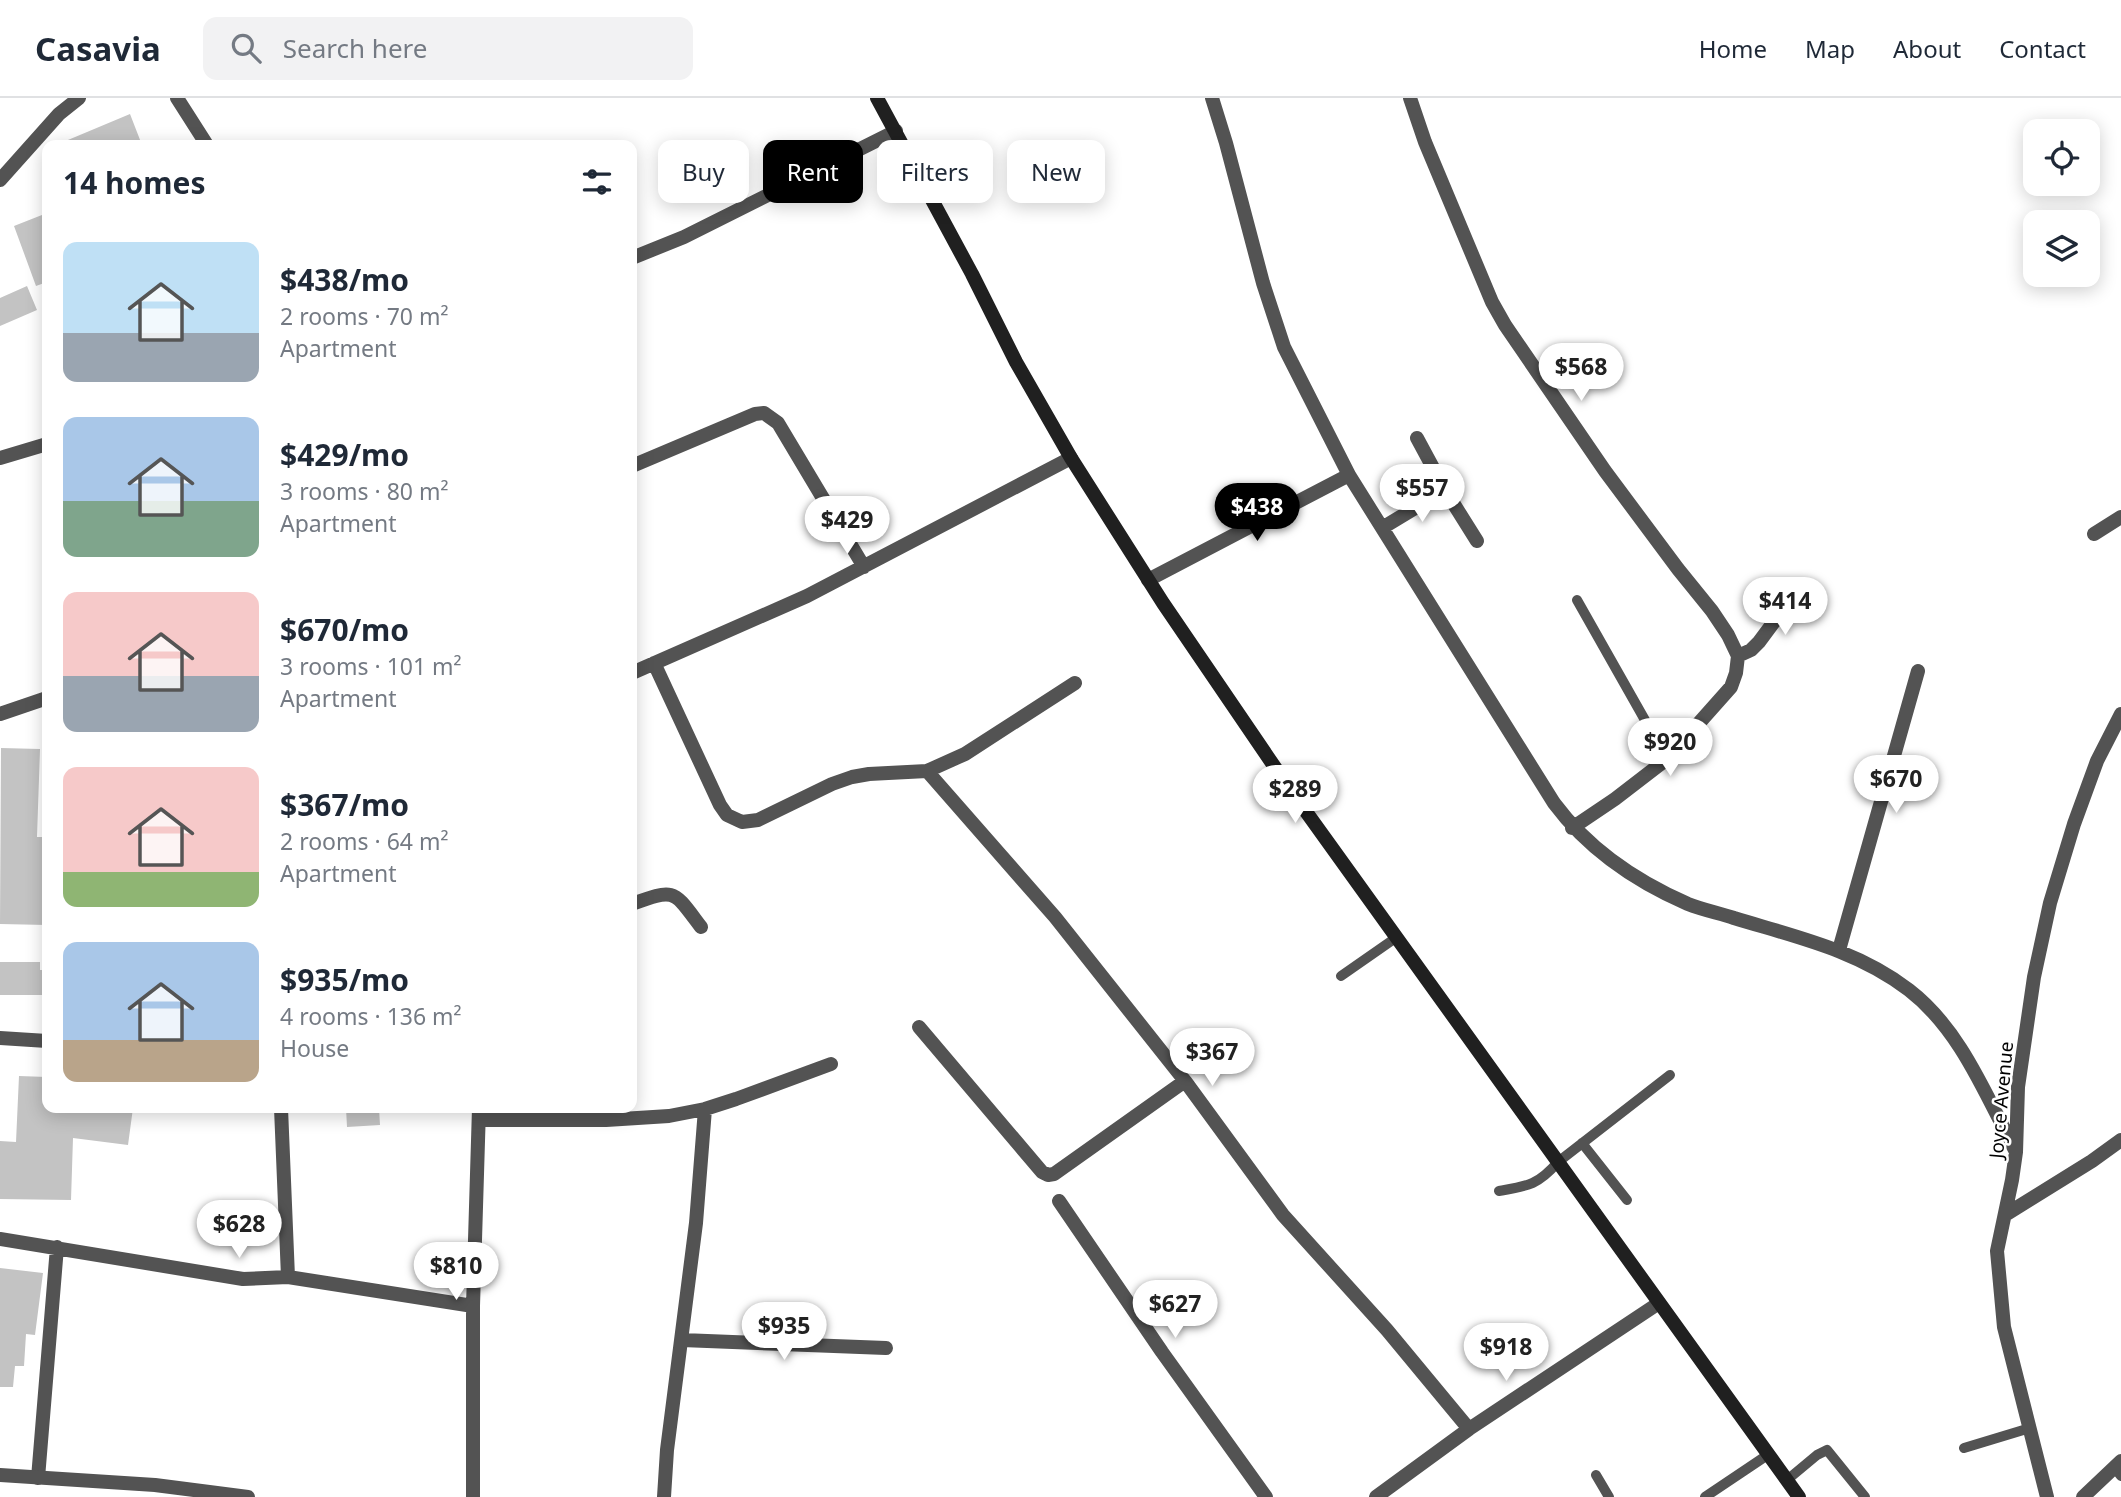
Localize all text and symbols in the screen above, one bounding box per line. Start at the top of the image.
search box [203,17,693,80]
text: Casavia [35,26,161,71]
icon: search [227,29,265,67]
text: Search here [283,30,427,66]
text: Home [1699,32,1767,65]
text: Map [1805,32,1855,65]
text: About [1893,32,1961,65]
text: Contact [1999,32,2086,65]
map controls [2023,119,2100,287]
button: locate [2023,119,2100,196]
chip: Buy [658,140,749,203]
chip: Rent [763,140,863,203]
chip: Filters [877,140,993,203]
chip: New [1007,140,1105,203]
text: 14 homes [63,162,206,203]
icon: filters [578,163,616,201]
button: layers [2023,210,2100,287]
text: $438/mo [280,259,409,300]
icon: home [119,270,203,354]
text: 2 rooms · 70 m² [280,300,449,332]
text: Apartment [280,332,397,364]
pin: $568 [1540,344,1622,403]
text: $568 [1555,350,1607,382]
text: $429/mo [280,434,409,475]
icon: home [119,445,203,529]
pin: $557 [1381,464,1463,524]
text: $557 [1396,471,1448,503]
text: 3 rooms · 80 m² [280,475,449,507]
pin: $438 [1216,484,1298,543]
text: $438 [1231,490,1283,522]
pin: $429 [806,496,888,556]
text: $429 [821,503,873,535]
text: Apartment [280,507,397,539]
pin: $414 [1744,578,1826,637]
text: $414 [1759,584,1811,616]
text: $670/mo [280,609,409,650]
icon: home [119,620,203,704]
text: 3 rooms · 101 m² [280,650,462,682]
text: Apartment [280,682,397,714]
pin: $920 [1629,718,1711,778]
text: $920 [1644,725,1696,757]
pin: $670 [1855,756,1937,815]
text: $670 [1870,762,1922,794]
pin: $289 [1254,766,1336,825]
text: $289 [1269,772,1321,804]
text: $367/mo [280,784,409,825]
icon: home [119,795,203,879]
text: 2 rooms · 64 m² [280,825,449,857]
text: Apartment [280,857,397,889]
text: $935/mo [280,959,409,1000]
icon: home [119,970,203,1054]
text: 4 rooms · 136 m² [280,1000,462,1032]
pin: $367 [1171,1028,1253,1088]
text: House [280,1032,349,1064]
text: $367 [1186,1035,1238,1067]
street label: Joyce Avenue [1983,1040,2019,1162]
pin: $628 [198,1200,280,1260]
text: $628 [213,1207,265,1239]
pin: $810 [415,1242,497,1302]
text: $810 [430,1249,482,1281]
pin: $627 [1134,1280,1216,1340]
text: $627 [1149,1287,1201,1319]
pin: $935 [743,1302,825,1362]
text: $935 [758,1309,810,1341]
pin: $918 [1465,1324,1547,1383]
text: $918 [1480,1330,1532,1362]

